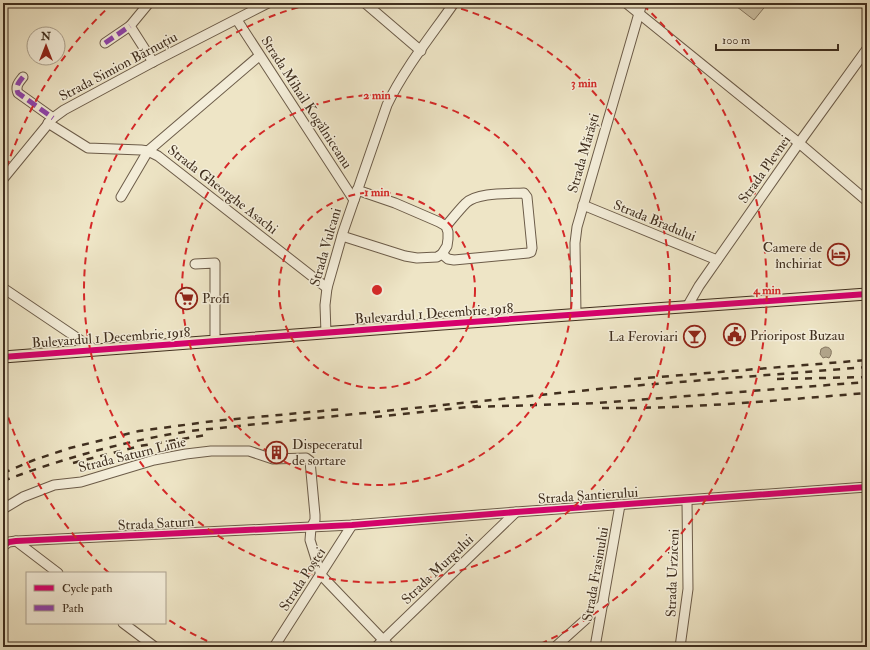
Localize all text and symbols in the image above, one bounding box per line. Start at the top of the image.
north arrow [26,26,66,66]
scale bar [716,26,838,52]
street label: Strada Simion Bărnuțiu [56,28,180,105]
text: N [40,30,52,43]
street label: Strada Mihail Kogălniceanu [257,33,356,172]
text: 100 m [722,33,751,48]
text: 3 min [571,76,598,91]
text: 2 min [363,88,391,103]
street label: Strada Mărăști [564,111,603,195]
street label: Strada Plevnei [735,132,794,207]
street label: Strada Gheorghe Asachi [164,141,281,238]
text: 1 min [364,185,391,200]
street label: Strada Bradului [611,196,699,245]
street label: Strada Vulcani [306,206,345,288]
place label: Camere de închiriat [763,239,822,272]
hotel icon: Camere de închiriat [825,242,851,268]
centre of rings [370,283,384,297]
text: 4 min [752,283,782,298]
supermarket icon: Profi [174,285,200,311]
place label: Profi [202,290,230,307]
street label: Bulevardul 1 Decembrie 1918 [354,299,514,328]
public building icon: Prioripost Buzau [721,322,747,348]
street label: Bulevardul 1 Decembrie 1918 [31,323,191,352]
bar icon: La Feroviari [681,323,707,349]
place label: Prioripost Buzau [750,327,845,345]
place label: La Feroviari [609,328,678,345]
street label: Strada Saturn Linie [77,433,188,476]
place label: Dispeceratul de sortare [292,436,363,469]
building icon: Dispeceratul de sortare [263,439,289,465]
street label: Strada Șantierului [537,483,639,507]
street label: Strada Saturn [117,513,195,534]
street label: Strada Frasinului [579,525,612,623]
street label: Strada Urziceni [662,528,683,617]
street label: Strada Murgului [398,531,477,608]
street label: Strada Poștei [276,544,329,614]
legend [26,572,166,624]
text: Cycle path [62,581,113,596]
text: Path [62,601,85,616]

